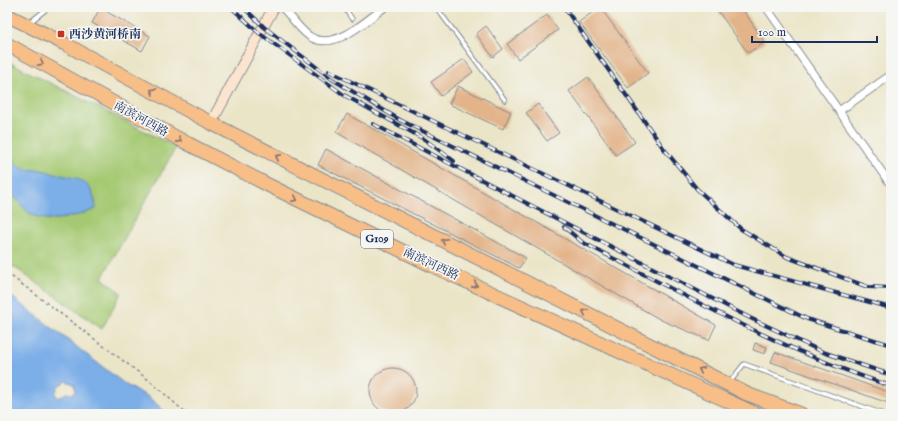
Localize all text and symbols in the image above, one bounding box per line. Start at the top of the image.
scale bar [752,18,877,44]
text: 100 m [758,25,786,40]
place label: 西沙黄河桥南 [69,27,141,42]
marker: 西沙黄河桥南 [56,29,66,39]
one-way arrow [37,58,44,65]
one-way arrow [149,89,157,96]
street label: 南滨河西路 [111,98,171,140]
one-way arrow [175,135,182,142]
one-way arrow [275,154,282,162]
one-way arrow [291,194,298,202]
road number: G109 [361,230,393,248]
one-way arrow [441,238,448,246]
street label: 南滨河西路 [401,245,461,283]
one-way arrow [472,281,479,289]
one-way arrow [582,309,590,317]
one-way arrow [698,367,706,375]

